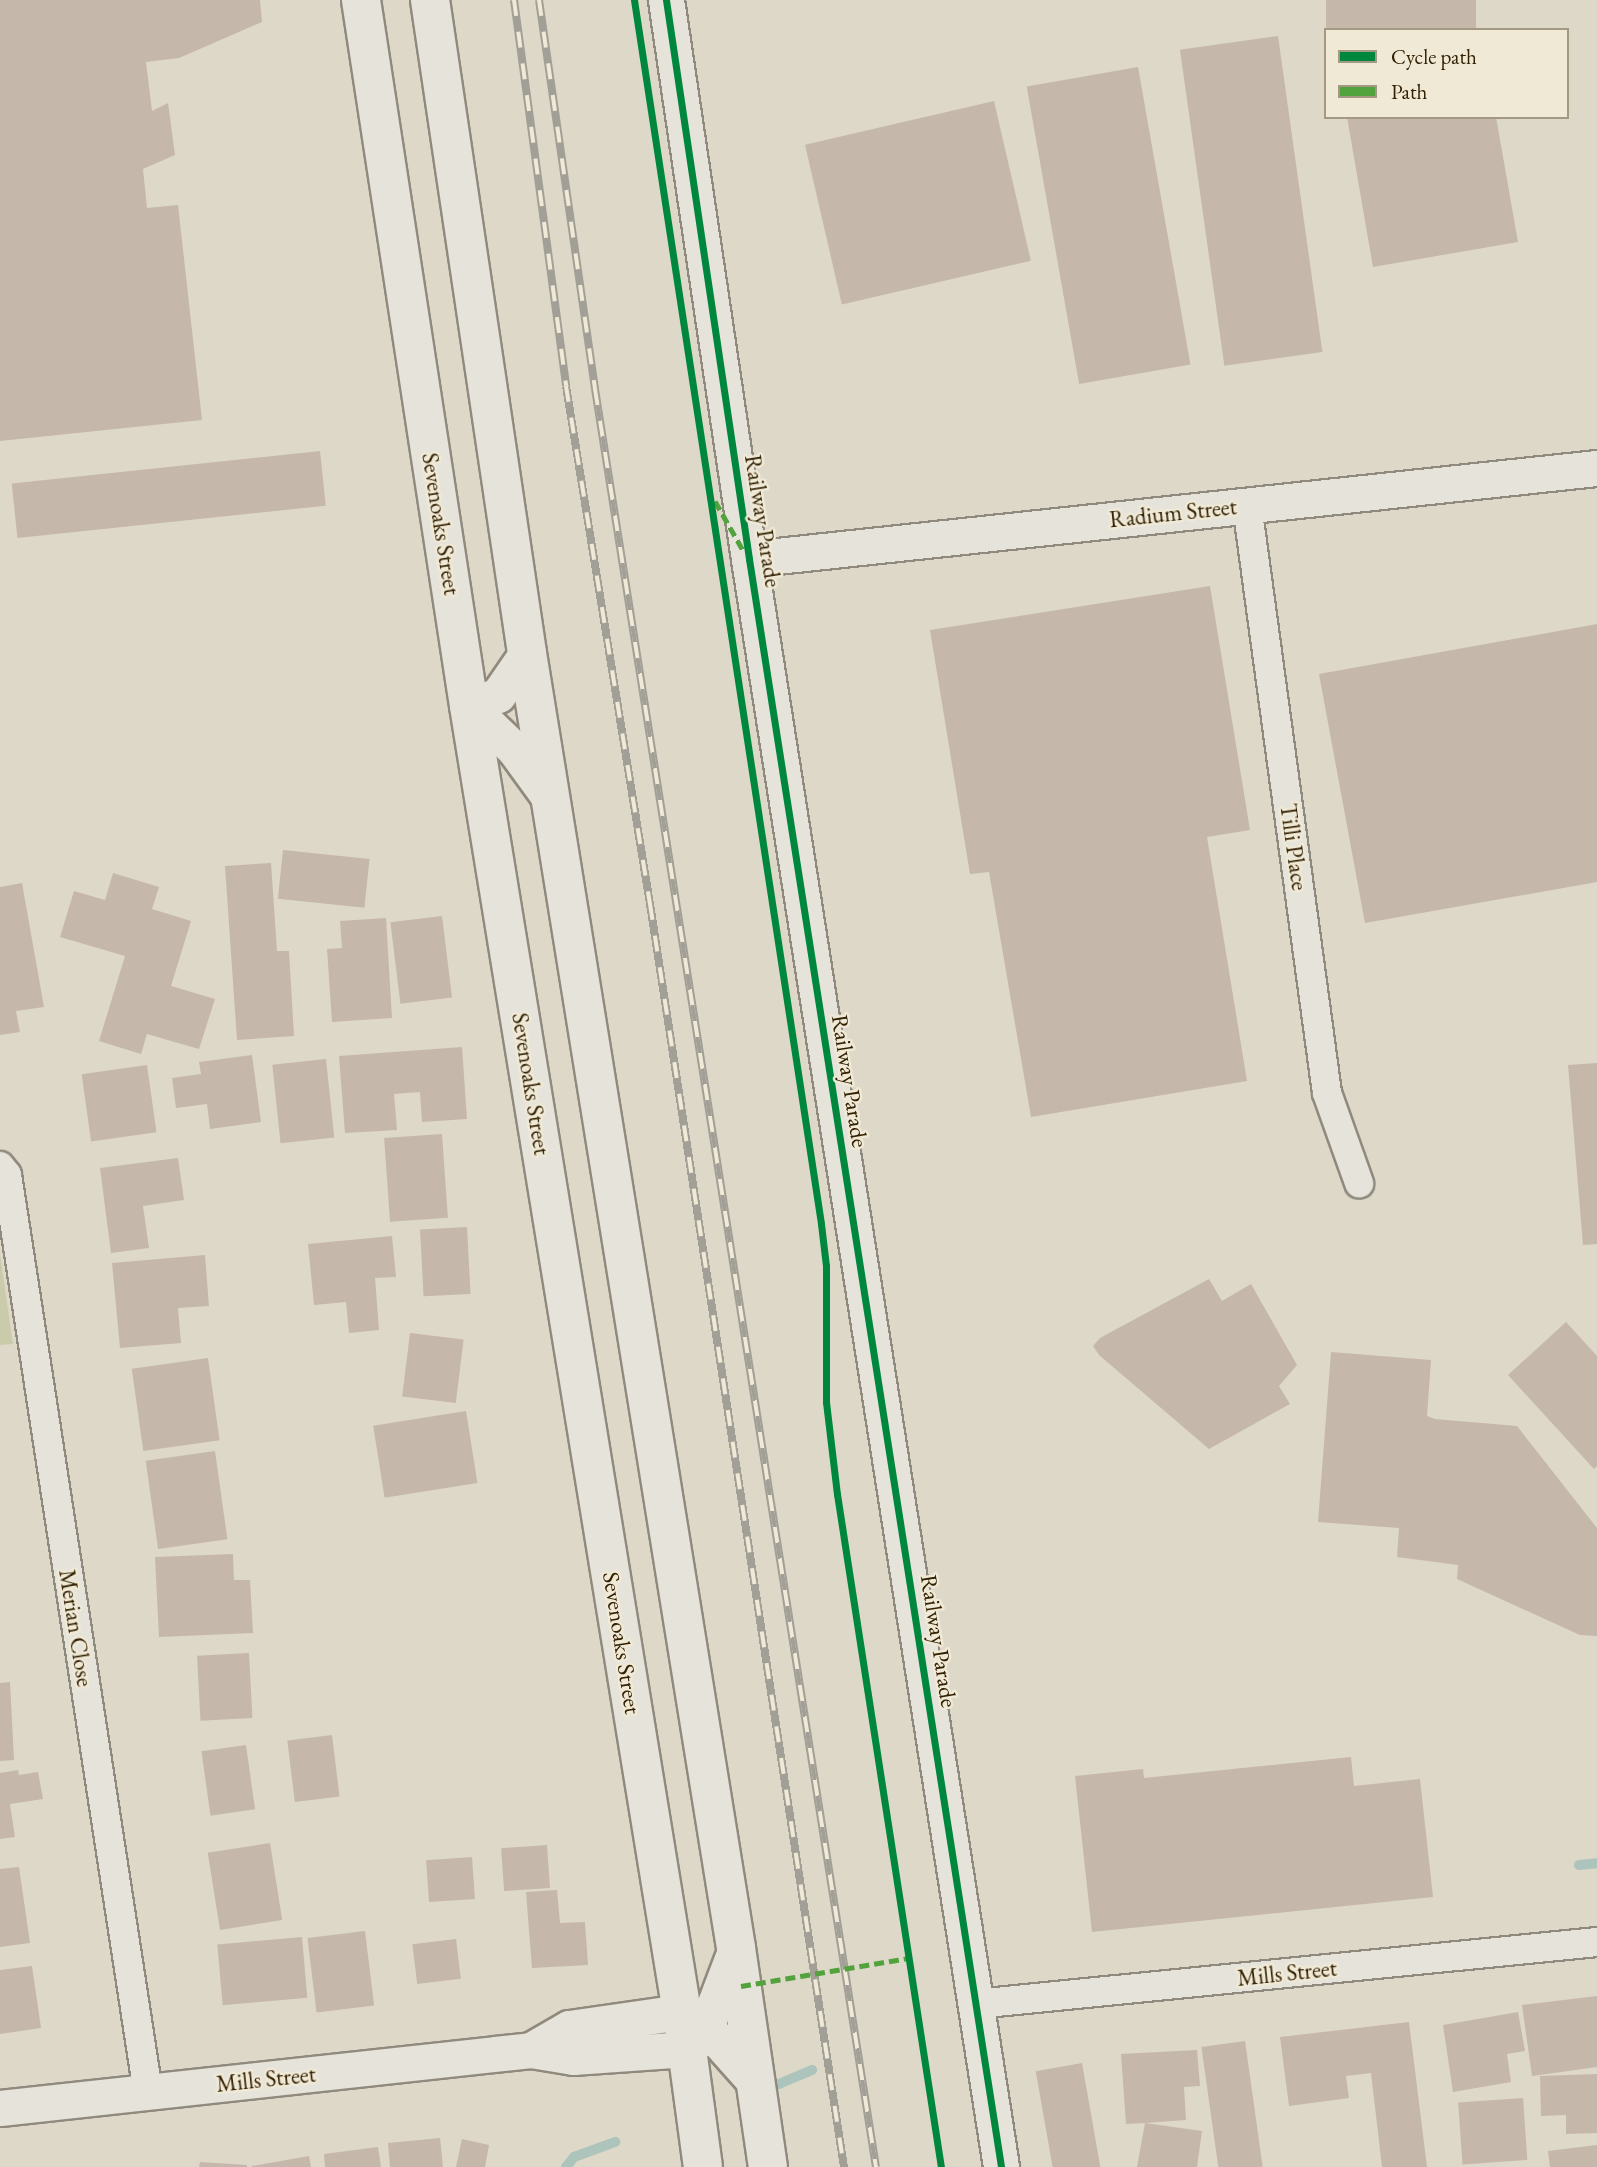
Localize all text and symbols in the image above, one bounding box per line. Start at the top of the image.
legend [1324,28,1569,119]
text: Cycle path [1391,43,1477,70]
text: Path [1391,78,1427,105]
street label: Sevenoaks Street [416,451,466,597]
street label: Railway Parade [739,453,787,589]
street label: Radium Street [1108,493,1238,533]
street label: Tilli Place [1274,802,1314,892]
street label: Sevenoaks Street [506,1011,556,1157]
street label: Railway Parade [826,1013,874,1149]
street label: Merian Close [53,1568,99,1688]
street label: Sevenoaks Street [597,1570,647,1716]
street label: Railway Parade [915,1573,963,1709]
street label: Mills Street [1236,1954,1338,1992]
street label: Mills Street [215,2060,317,2098]

